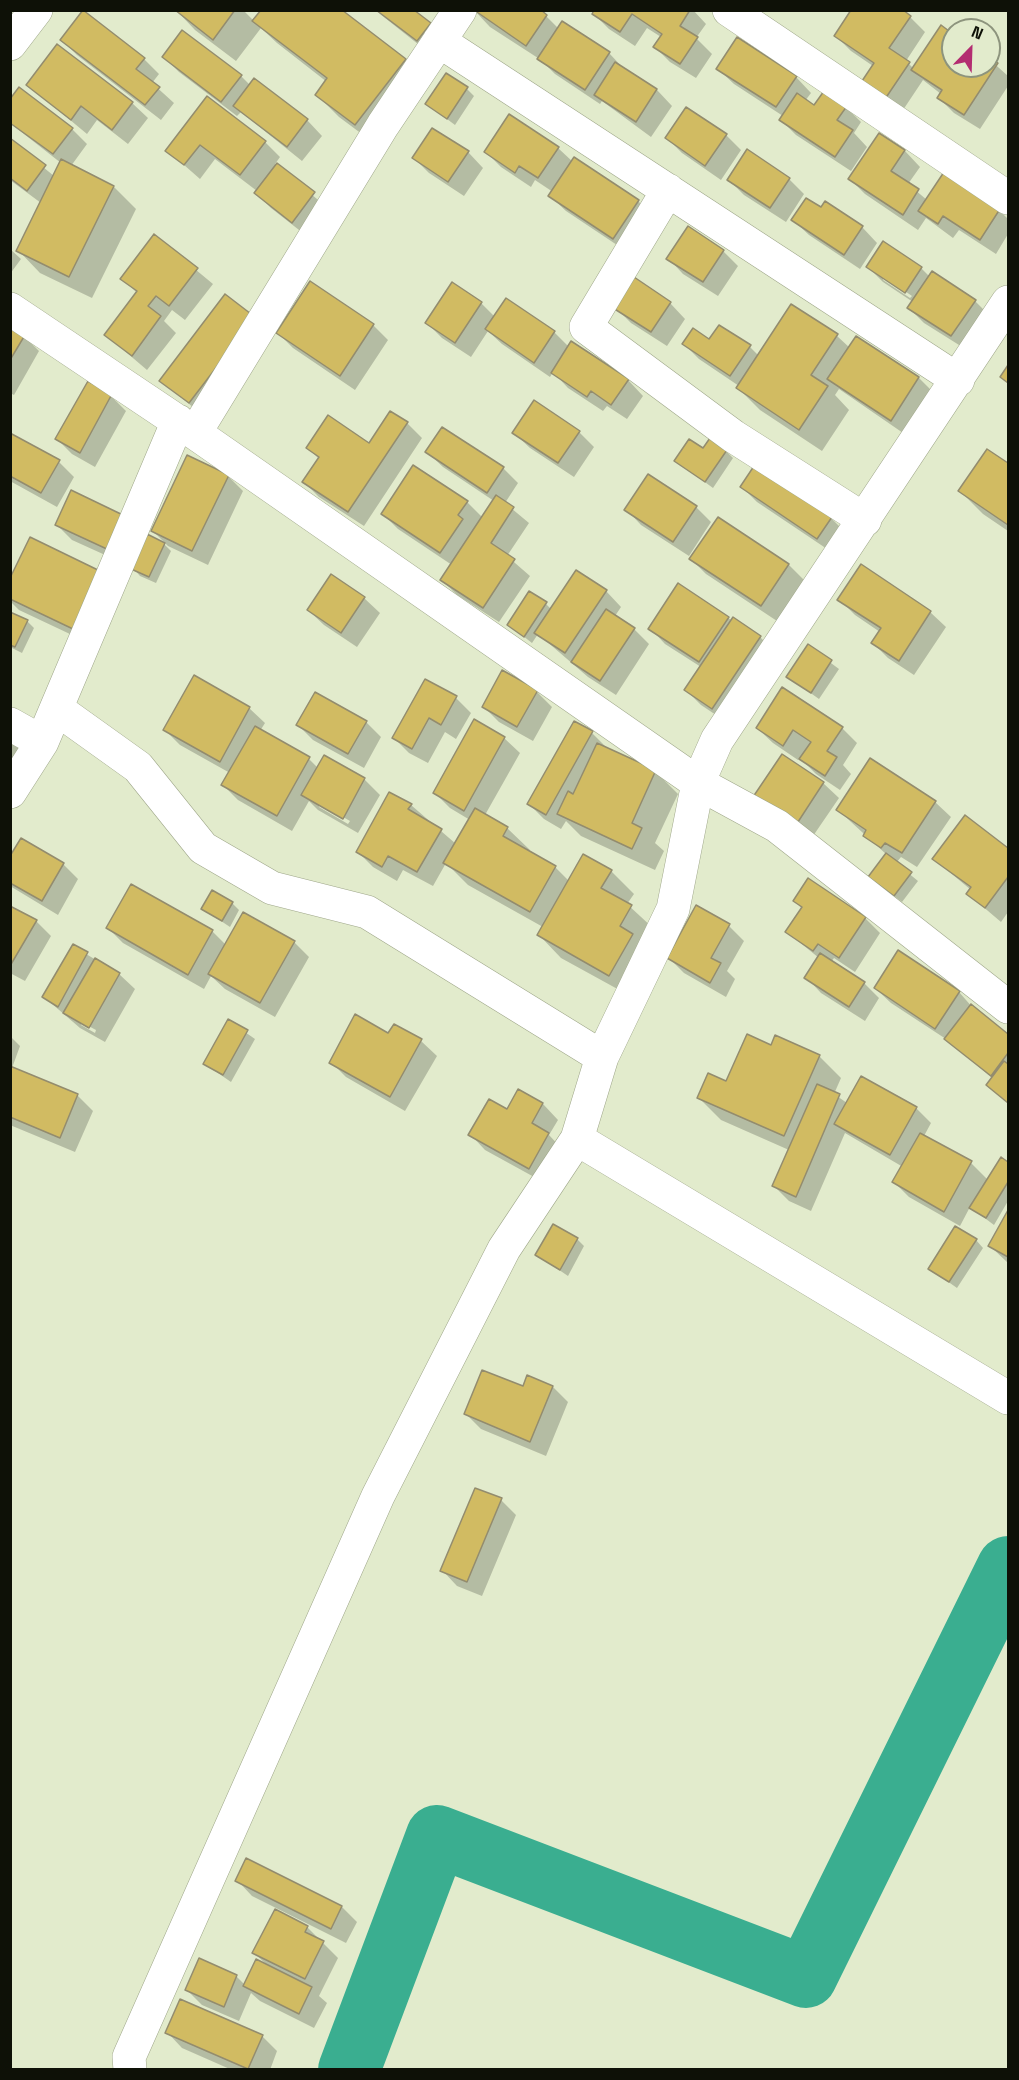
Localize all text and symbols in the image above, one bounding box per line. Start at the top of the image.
north arrow [941,18,1001,78]
text: N [968,21,986,45]

